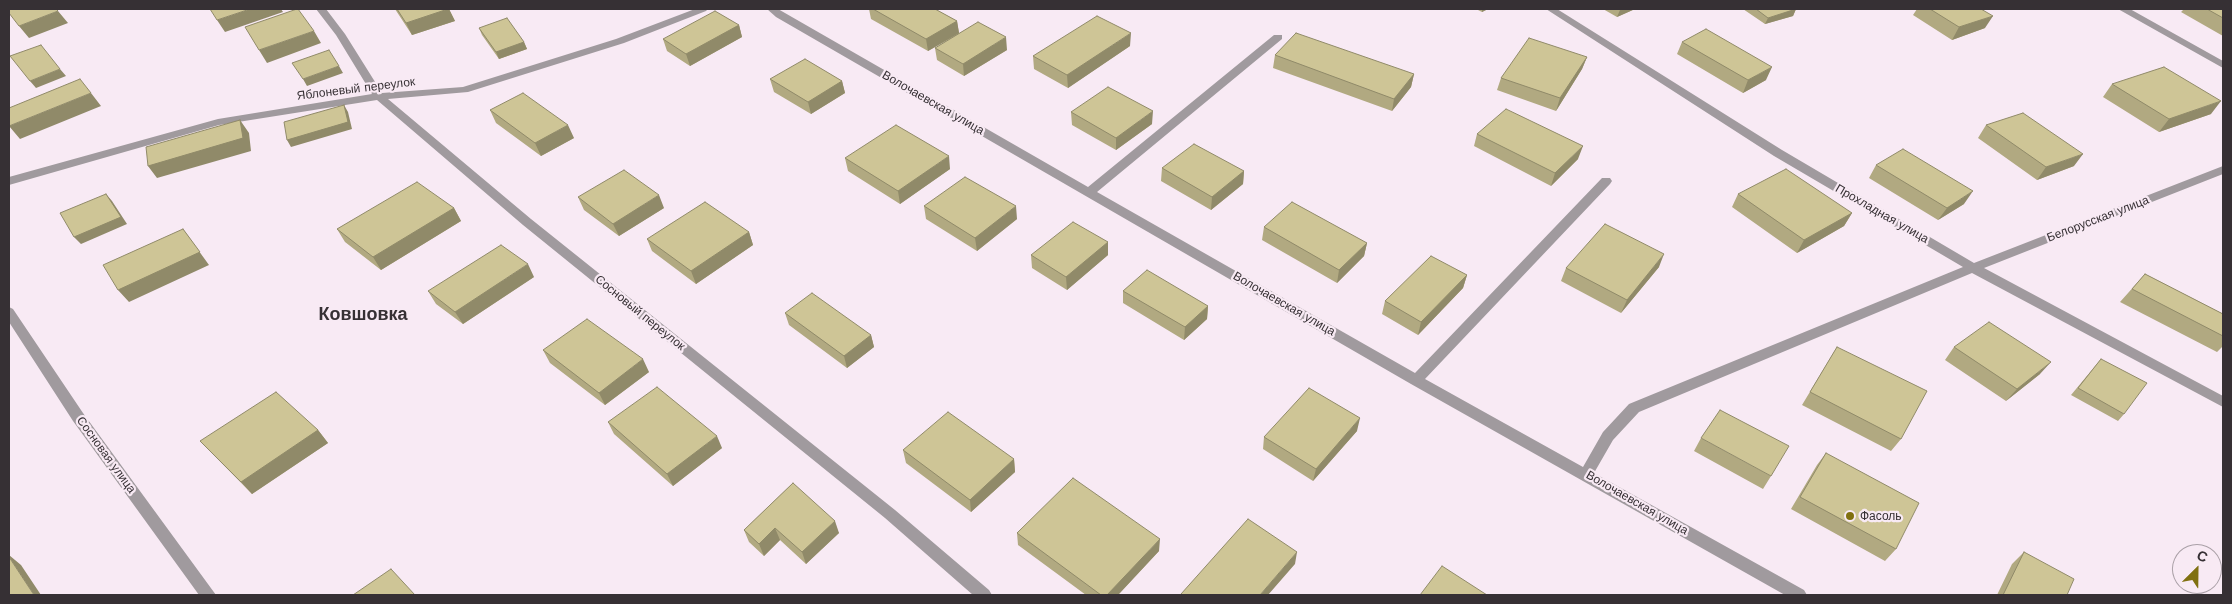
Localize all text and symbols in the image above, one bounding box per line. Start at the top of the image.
street label: Волочаевская улица [879,68,987,138]
street label: Яблоневый переулок [296,75,416,103]
street label: Прохладная улица [1833,181,1931,247]
street label: Белорусская улица [2045,193,2151,245]
street label: Волочаевская улица [1230,269,1338,339]
street label: Сосновый переулок [592,272,688,354]
district label: Ковшовка [318,304,408,326]
street label: Сосновая улица [73,414,139,496]
street label: Волочаевская улица [1583,468,1691,538]
place label: Фасоль [1860,509,1902,523]
marker: Фасоль [1844,510,1856,522]
north arrow [2172,544,2222,594]
text: С [2195,547,2210,565]

